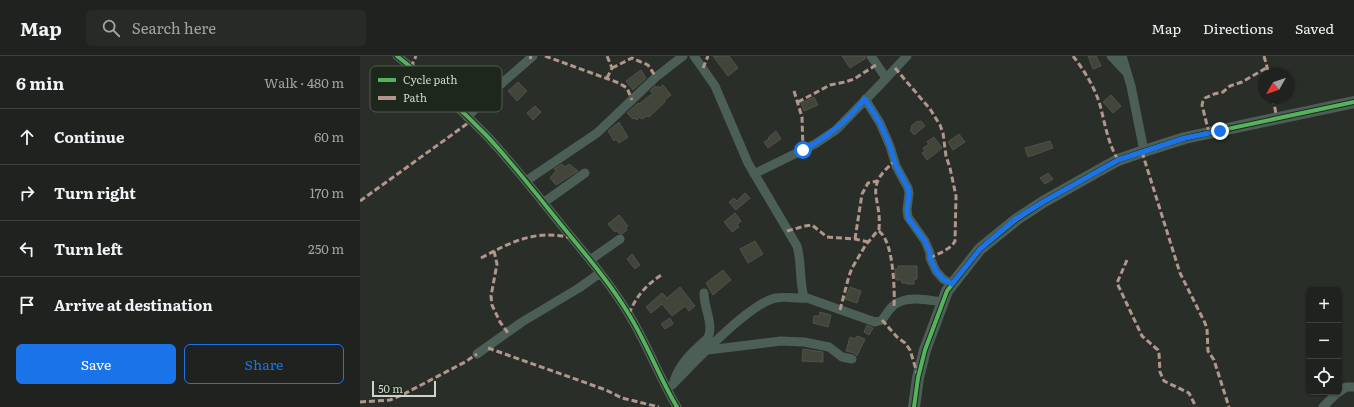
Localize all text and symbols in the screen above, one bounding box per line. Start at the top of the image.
search box [86,10,366,46]
text: Map [20,14,62,42]
text: Search here [132,16,216,39]
icon: search [100,17,122,39]
text: Map [1151,18,1181,38]
text: Directions [1203,18,1273,38]
text: Saved [1295,18,1334,38]
legend [370,66,502,112]
north arrow [1258,68,1294,104]
text: 6 min [16,70,64,95]
text: Cycle path [403,71,458,87]
text: Walk · 480 m [264,73,344,92]
text: Path [403,89,427,105]
route end [1211,122,1229,140]
text: Continue [54,125,124,148]
icon: ahead [16,126,38,148]
text: 60 m [314,127,344,146]
route start [794,141,812,159]
text: Turn right [54,181,136,204]
icon: right [16,182,38,204]
text: 170 m [310,183,344,202]
text: Turn left [54,237,123,260]
icon: left [16,238,38,260]
text: 250 m [308,239,344,258]
map controls [1306,287,1342,395]
button: + [1306,287,1342,323]
text: Arrive at destination [54,293,213,316]
icon: arrive [16,294,38,316]
button: − [1306,323,1342,359]
button: Save [16,344,176,384]
button: Share [184,344,344,384]
button: locate [1306,359,1342,395]
scale bar [372,379,436,398]
text: 50 m [378,380,403,396]

